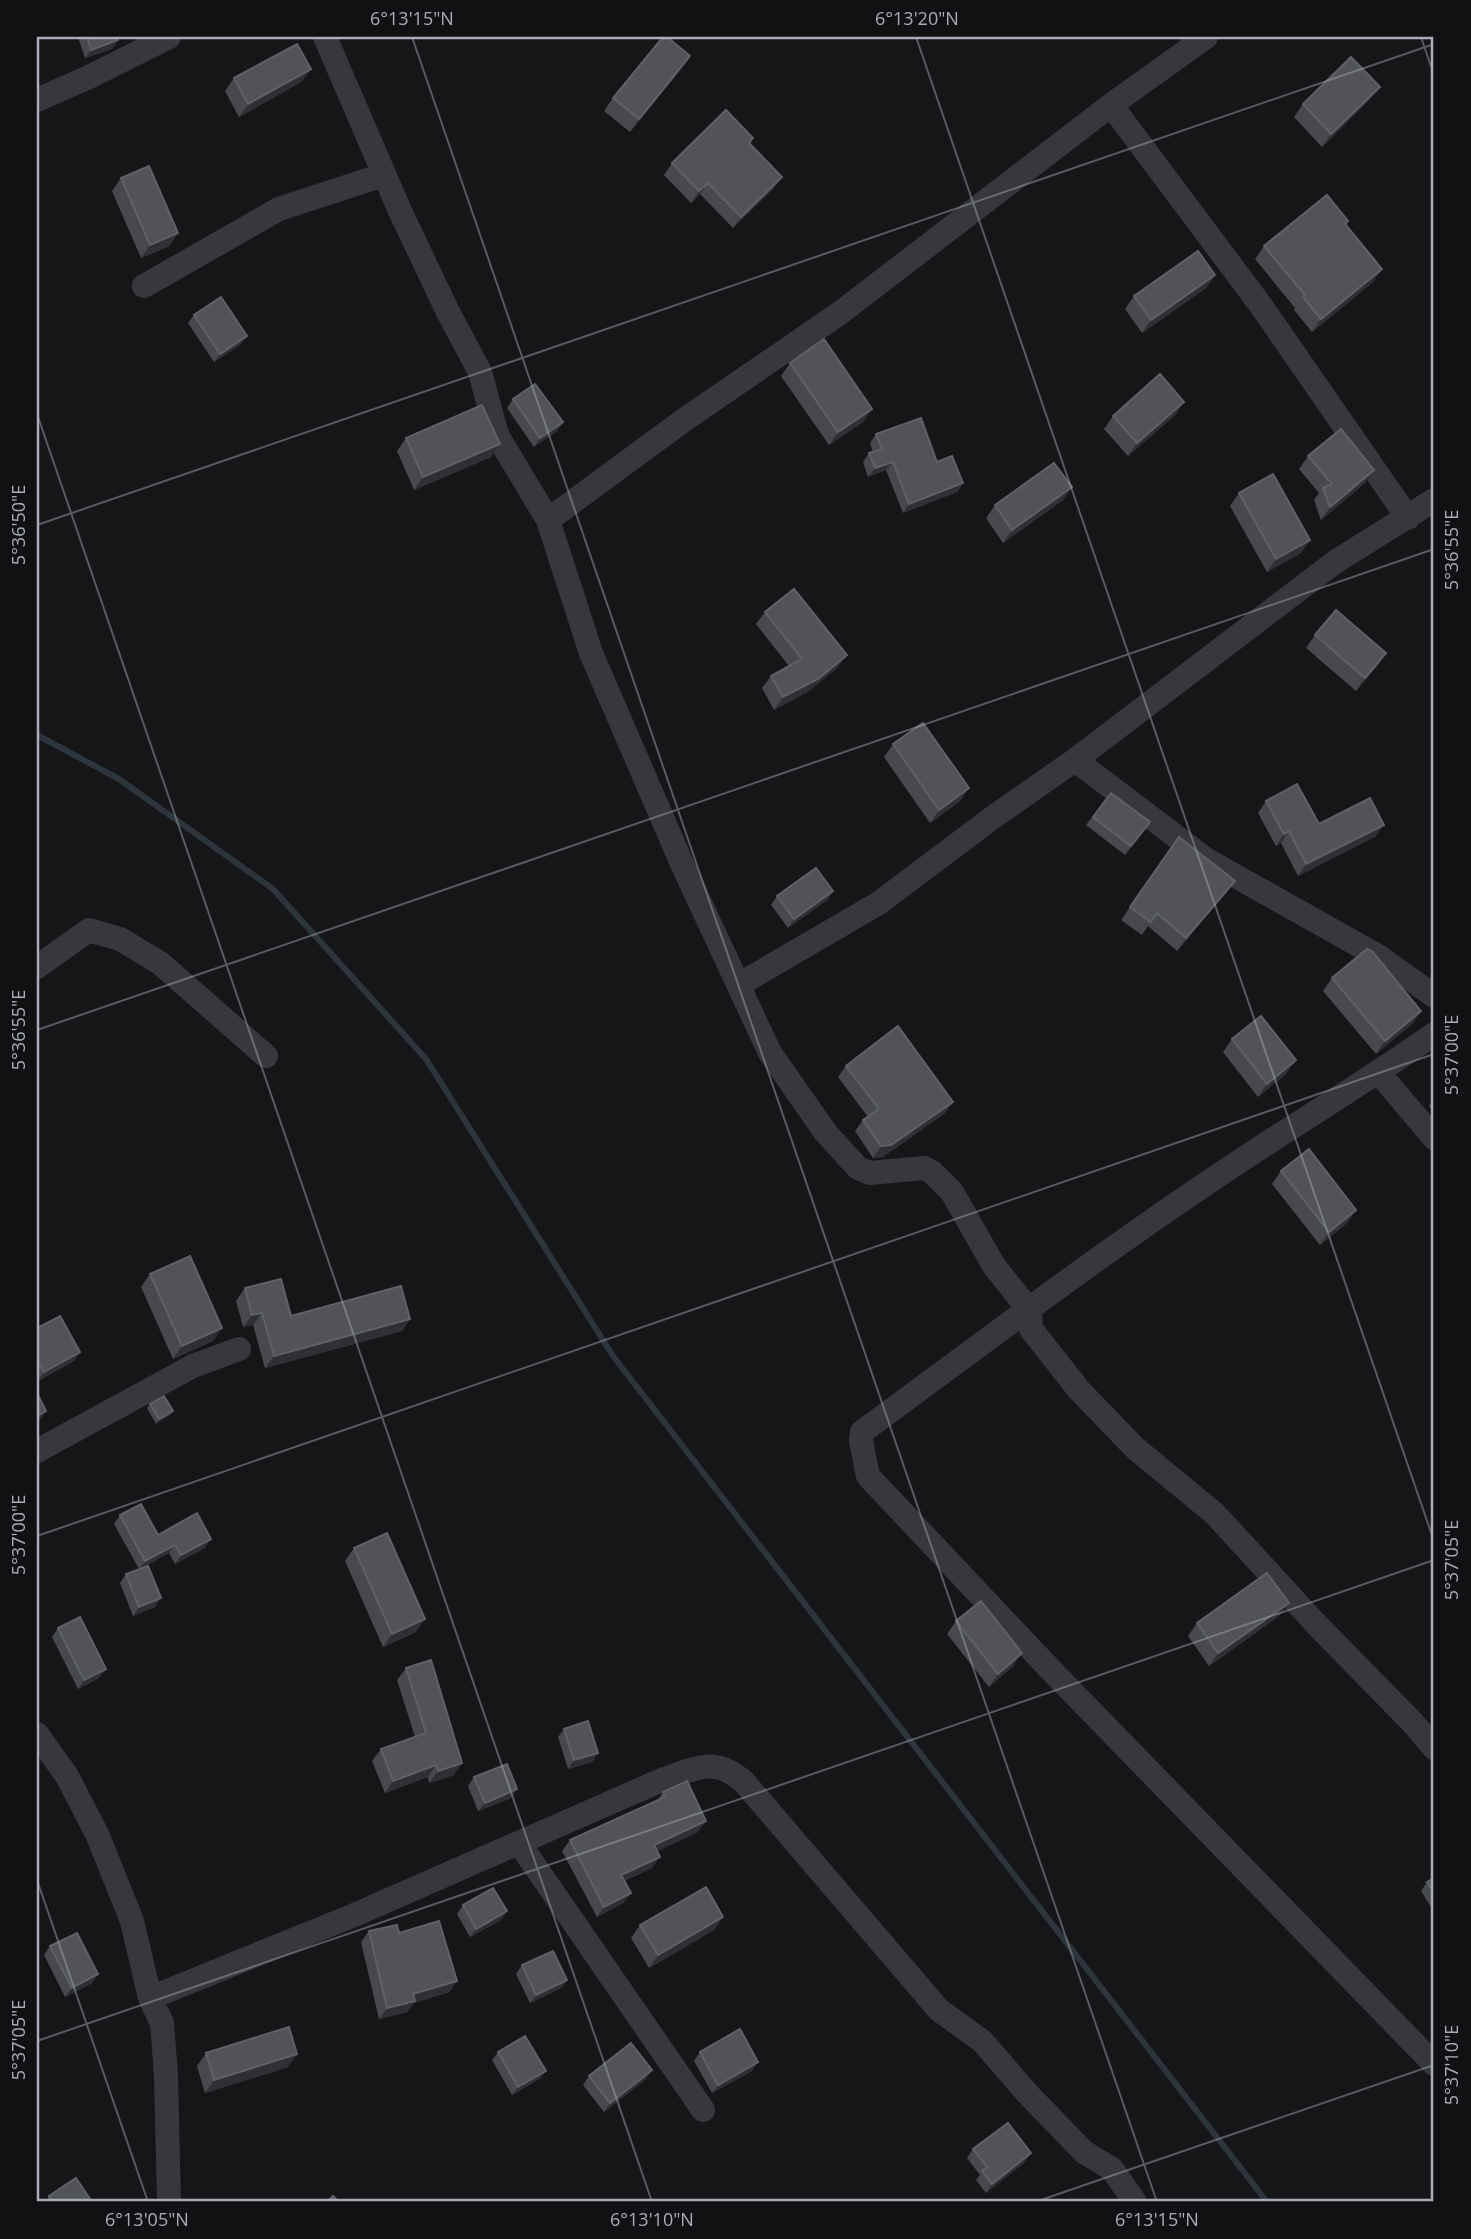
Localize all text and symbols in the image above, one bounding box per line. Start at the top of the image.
text: 6°13'15"N [370,6,454,30]
text: 6°13'20"N [875,6,959,30]
text: 5°36'50"E [6,485,30,565]
text: 5°36'55"E [1439,510,1463,590]
text: 5°36'55"E [6,990,30,1070]
text: 5°37'00"E [1439,1015,1463,1095]
text: 5°37'00"E [6,1495,30,1575]
text: 5°37'05"E [1439,1520,1463,1600]
text: 5°37'05"E [6,2000,30,2080]
text: 5°37'10"E [1439,2025,1463,2105]
text: 6°13'05"N [105,2207,189,2231]
text: 6°13'10"N [610,2207,694,2231]
text: 6°13'15"N [1115,2207,1199,2231]

